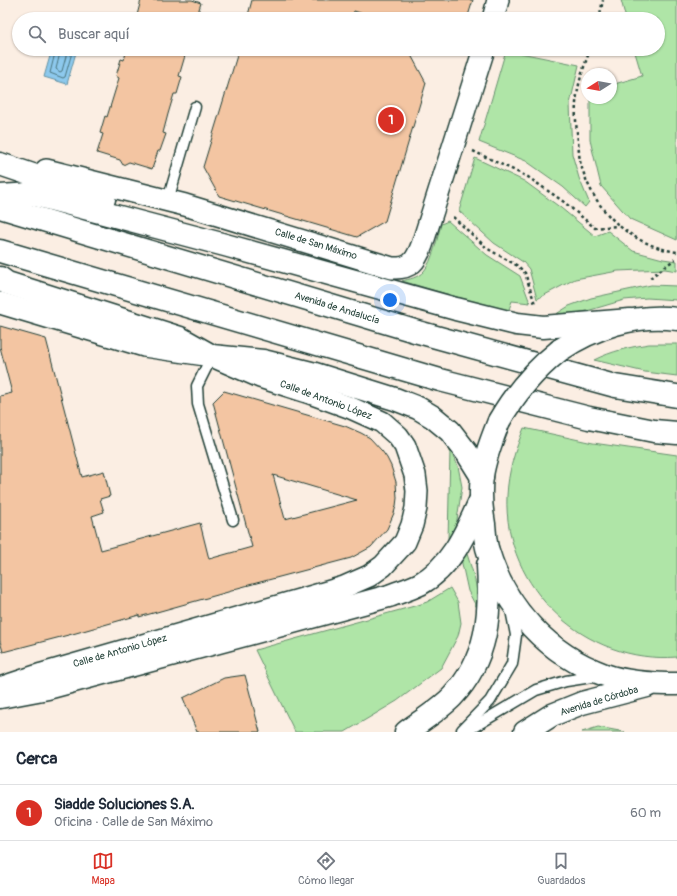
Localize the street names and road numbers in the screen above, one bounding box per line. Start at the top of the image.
street label: Calle de San Máximo [273,226,359,262]
street label: Avenida de Andalucía [293,289,381,327]
street label: Calle de Antonio López [278,378,374,422]
street label: Calle de Antonio López [72,632,168,670]
street label: Avenida de Córdoba [559,683,640,719]

